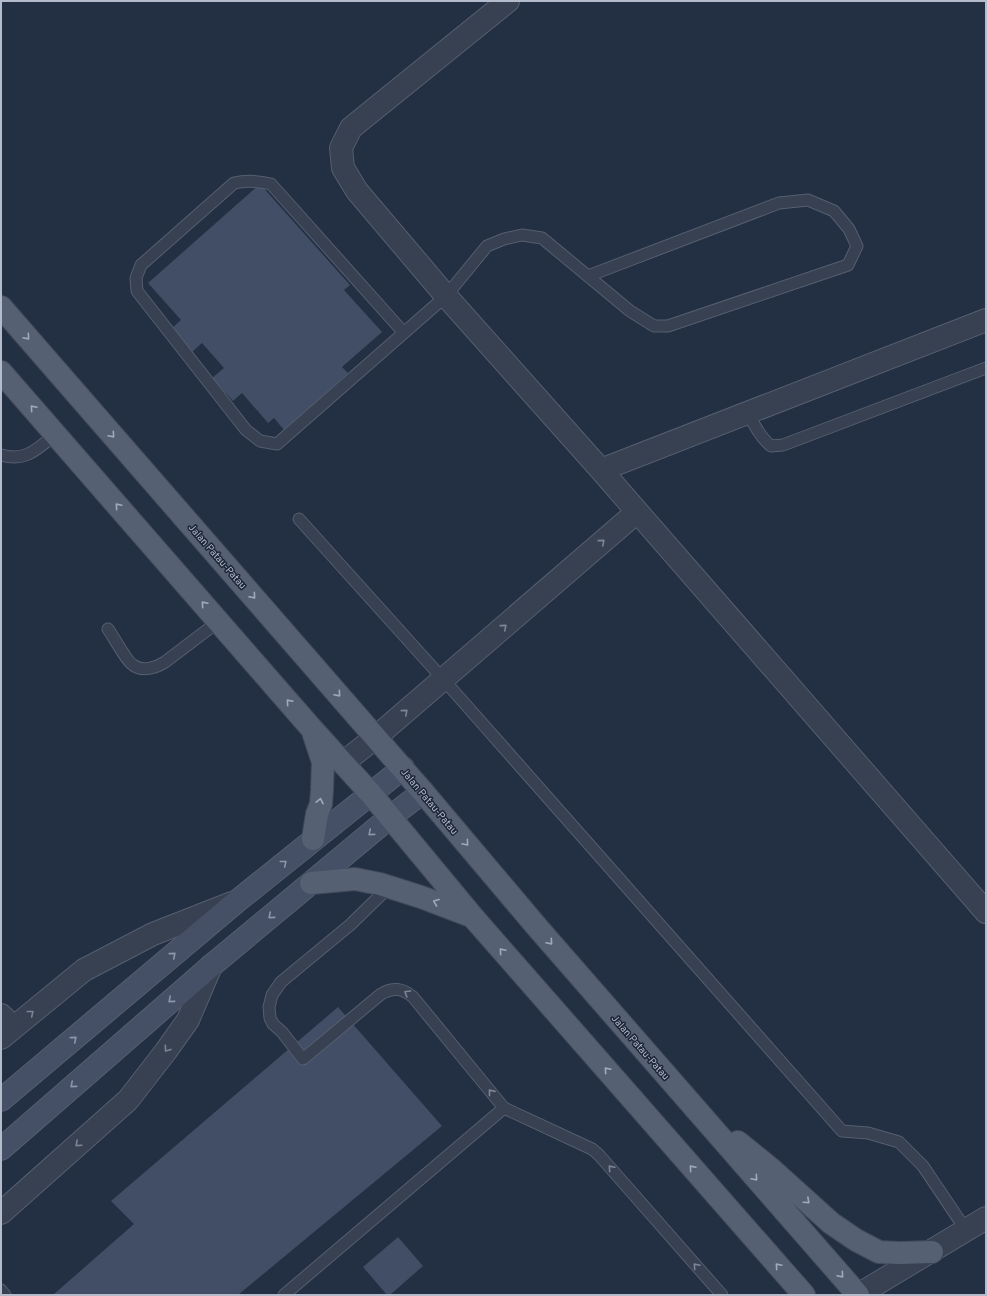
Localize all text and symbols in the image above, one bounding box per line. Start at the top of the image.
one-way arrow [22,332,29,339]
one-way arrow [30,406,37,413]
one-way arrow [107,430,114,437]
one-way arrow [116,504,123,511]
street label: Jalan Patau-Patau [185,522,249,592]
one-way arrow [597,539,605,546]
one-way arrow [248,591,255,599]
one-way arrow [201,601,208,609]
one-way arrow [499,624,506,631]
one-way arrow [333,689,341,697]
one-way arrow [286,699,294,707]
one-way arrow [401,709,408,716]
street label: Jalan Patau-Patau [397,766,460,838]
one-way arrow [316,798,324,805]
one-way arrow [368,829,375,836]
one-way arrow [462,839,469,846]
one-way arrow [279,860,286,867]
one-way arrow [432,899,439,907]
one-way arrow [268,911,275,918]
one-way arrow [546,938,553,945]
one-way arrow [500,948,507,956]
one-way arrow [168,952,176,959]
one-way arrow [404,991,411,998]
one-way arrow [169,995,176,1002]
one-way arrow [26,1011,33,1018]
street label: Jalan Patau-Patau [608,1013,672,1083]
one-way arrow [69,1036,76,1043]
one-way arrow [165,1045,172,1052]
one-way arrow [604,1067,611,1075]
one-way arrow [71,1081,78,1088]
one-way arrow [489,1089,496,1097]
one-way arrow [75,1139,83,1146]
one-way arrow [608,1165,615,1172]
one-way arrow [690,1165,697,1173]
one-way arrow [751,1173,758,1180]
one-way arrow [803,1197,810,1204]
one-way arrow [694,1263,701,1270]
one-way arrow [775,1263,782,1270]
one-way arrow [836,1271,843,1278]

